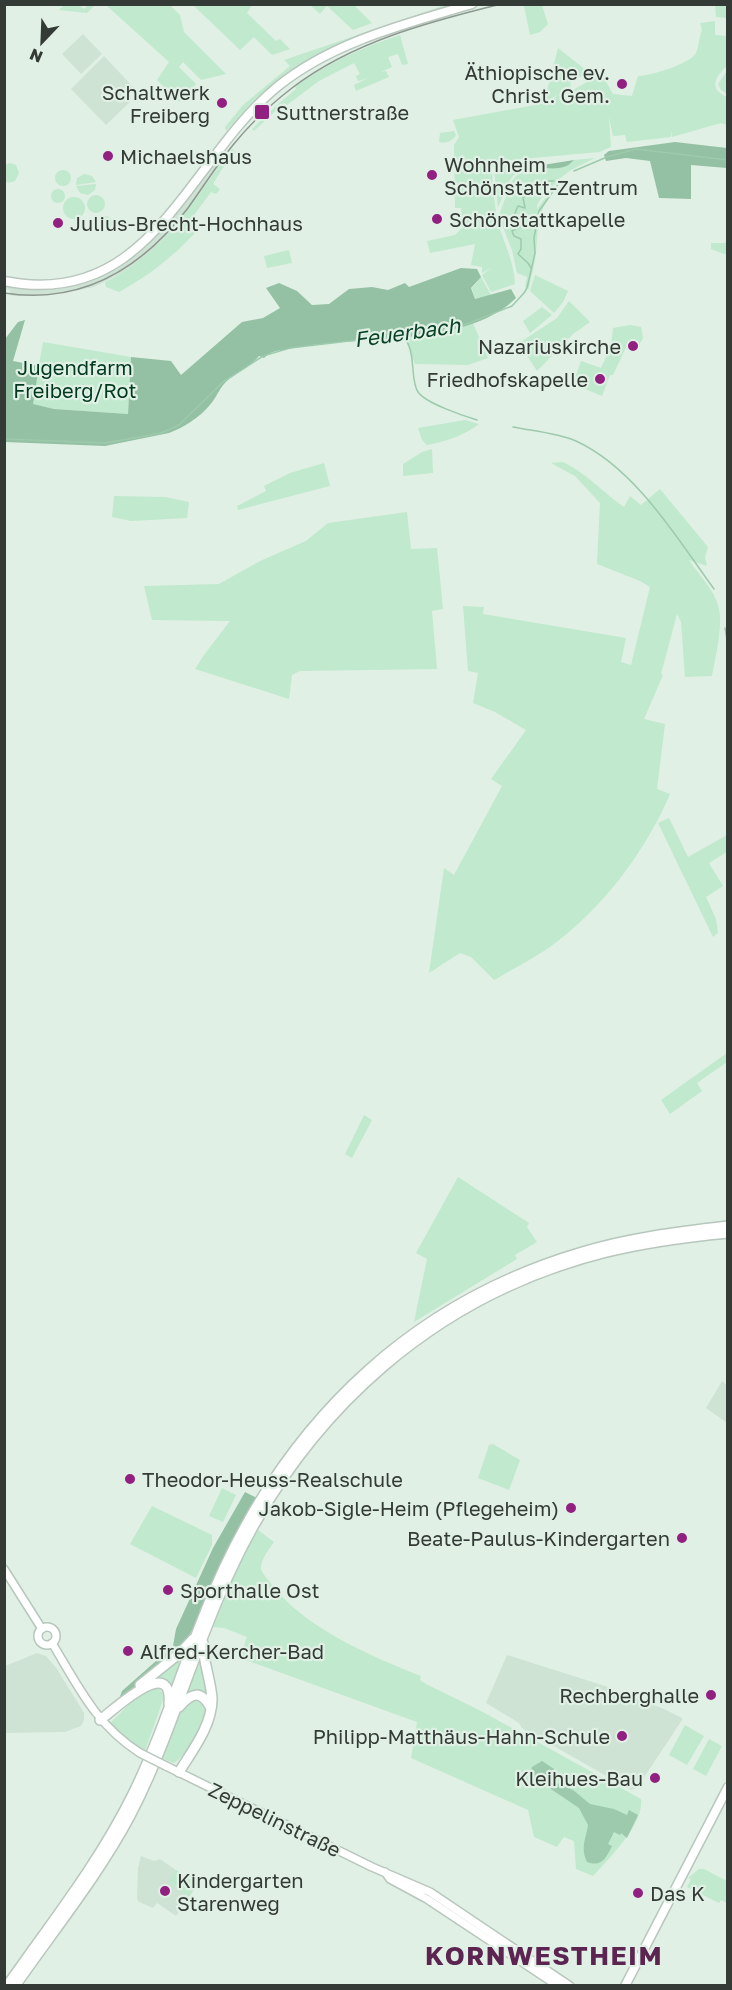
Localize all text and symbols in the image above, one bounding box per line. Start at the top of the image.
north arrow [12,12,72,72]
text: N [27,44,46,67]
place label: Äthiopische ev. Christ. Gem. [464,60,610,107]
marker: Äthiopische ev. Christ. Gem. [615,77,629,91]
place label: Schaltwerk Freiberg [102,80,210,127]
marker: Schaltwerk Freiberg [215,96,229,110]
place label: Suttnerstraße [276,100,409,124]
marker: Suttnerstraße [253,103,271,121]
place label: Michaelshaus [120,144,252,168]
marker: Michaelshaus [101,149,115,163]
place label: Wohnheim Schönstatt-Zentrum [444,152,638,199]
marker: Wohnheim Schönstatt-Zentrum [425,168,439,182]
place label: Schönstattkapelle [449,207,625,231]
place label: Julius-Brecht-Hochhaus [70,211,303,235]
marker: Schönstattkapelle [430,212,444,226]
marker: Julius-Brecht-Hochhaus [51,216,65,230]
water label: Feuerbach [352,312,463,352]
place label: Nazariuskirche [478,334,621,358]
marker: Nazariuskirche [626,339,640,353]
park label: Jugendfarm Freiberg/Rot [13,355,137,402]
place label: Friedhofskapelle [427,367,588,391]
marker: Friedhofskapelle [593,372,607,386]
place label: Theodor-Heuss-Realschule [142,1467,403,1491]
marker: Theodor-Heuss-Realschule [123,1472,137,1486]
place label: Jakob-Sigle-Heim (Pflegeheim) [259,1496,559,1520]
marker: Jakob-Sigle-Heim (Pflegeheim) [564,1501,578,1515]
place label: Beate-Paulus-Kindergarten [407,1526,670,1550]
marker: Beate-Paulus-Kindergarten [675,1531,689,1545]
place label: Sporthalle Ost [180,1578,320,1602]
marker: Sporthalle Ost [161,1583,175,1597]
place label: Alfred-Kercher-Bad [140,1639,324,1663]
marker: Alfred-Kercher-Bad [121,1644,135,1658]
place label: Rechberghalle [559,1683,699,1707]
marker: Rechberghalle [704,1688,718,1702]
place label: Philipp-Matthäus-Hahn-Schule [313,1724,610,1748]
marker: Philipp-Matthäus-Hahn-Schule [615,1729,629,1743]
place label: Kleihues-Bau [515,1766,643,1790]
marker: Kleihues-Bau [648,1771,662,1785]
street label: Zeppelinstraße [205,1777,345,1861]
place label: Kindergarten Starenweg [177,1868,304,1915]
place label: Das K [650,1881,705,1905]
marker: Kindergarten Starenweg [158,1884,172,1898]
marker: Das K [631,1886,645,1900]
district label: KORNWESTHEIM [425,1940,663,1971]

